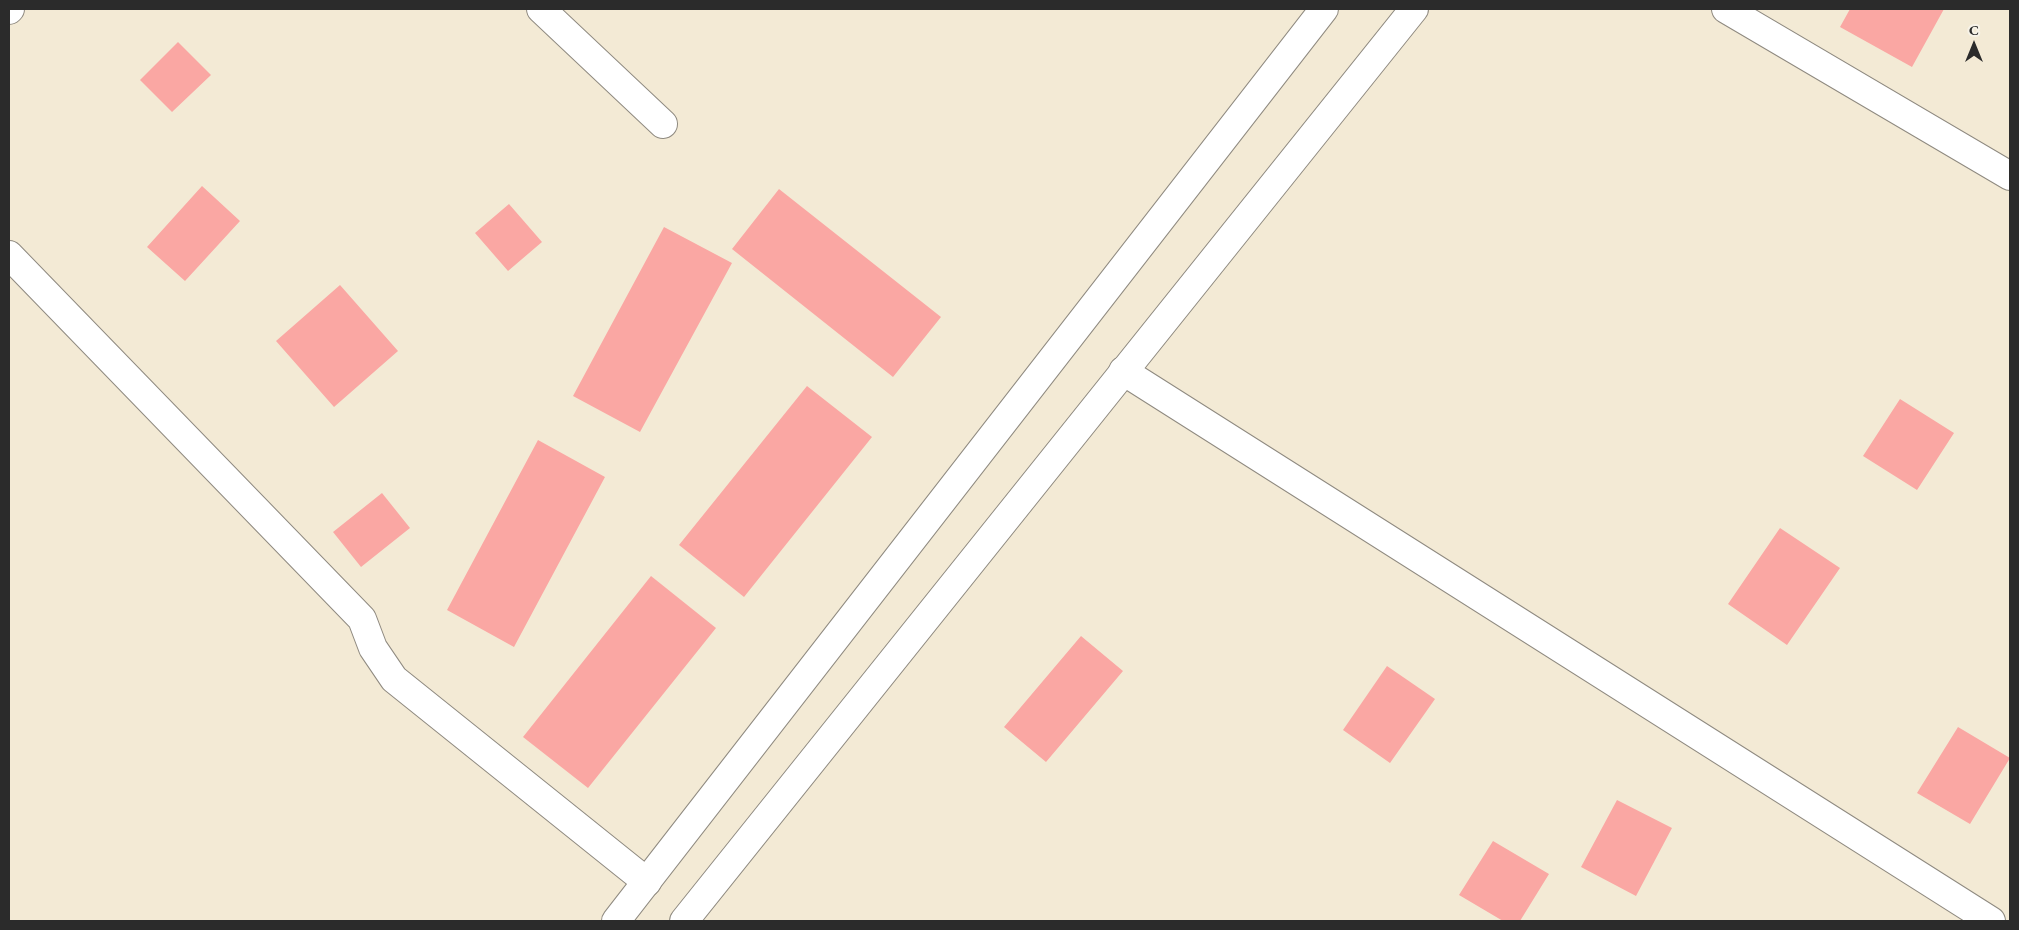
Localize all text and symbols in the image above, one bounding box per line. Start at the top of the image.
north arrow [1949,20,1999,70]
text: С [1969,21,1979,39]

